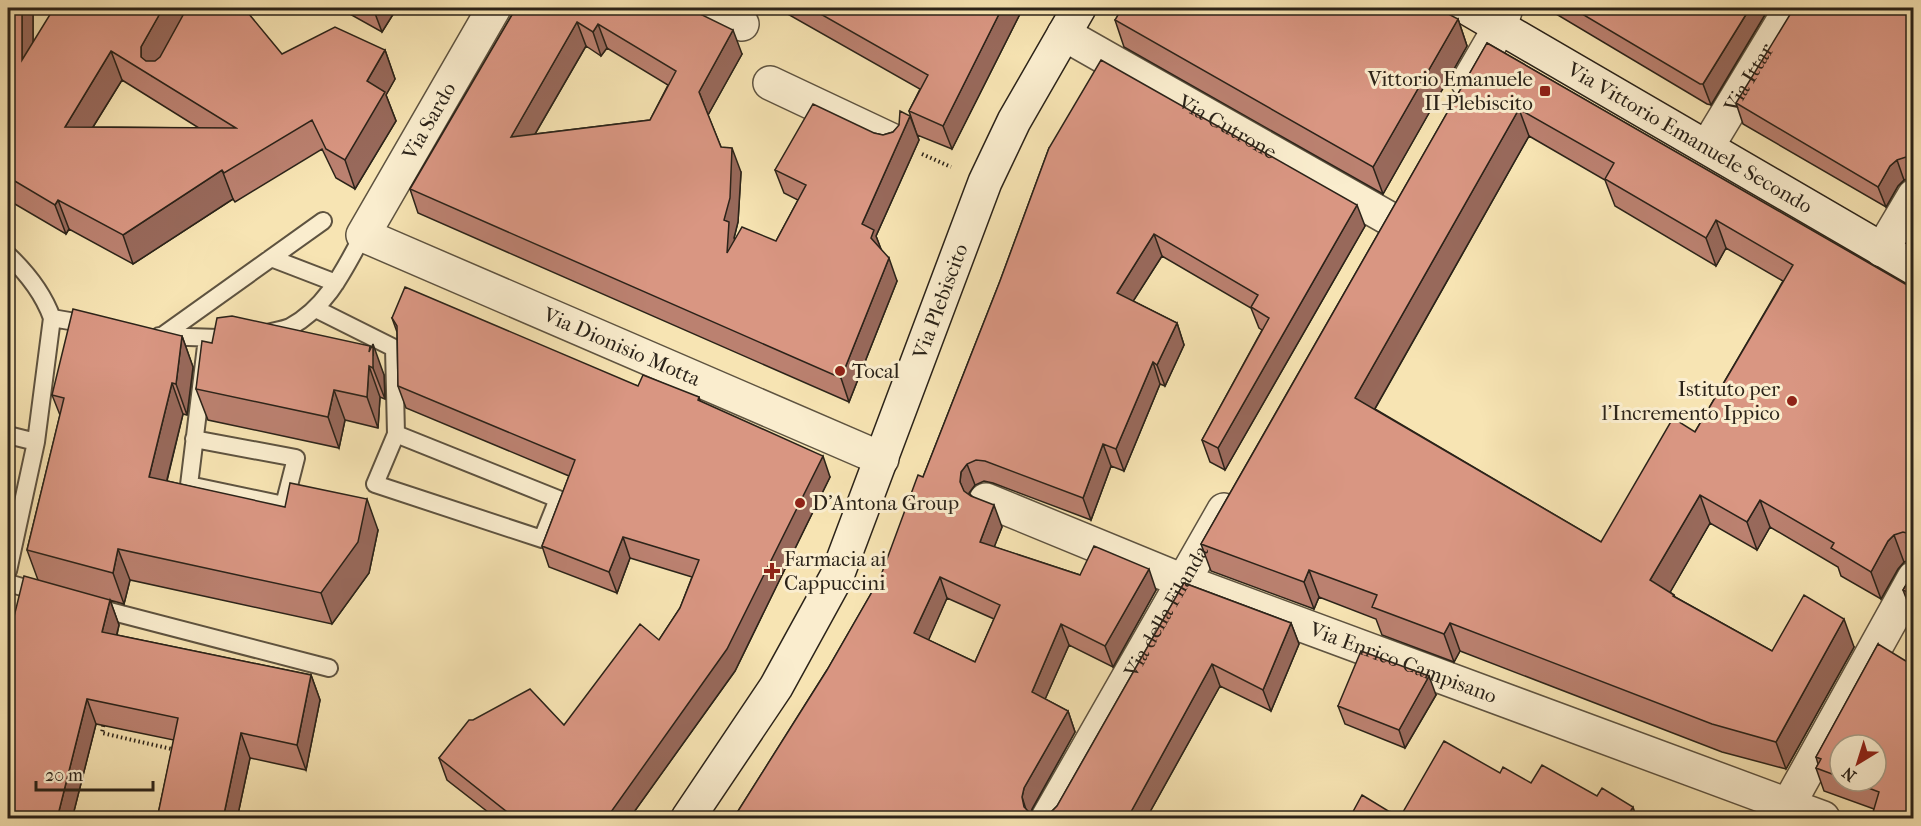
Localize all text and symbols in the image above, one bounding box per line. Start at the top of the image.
street label: Via Ittar [1719,39,1779,117]
street label: Via Vittorio Emanuele Secondo [1562,57,1817,218]
place label: Vittorio Emanuele II-Plebiscito [1367,67,1533,115]
street label: Via Sardo [397,78,461,165]
marker: Vittorio Emanuele II-Plebiscito [1538,84,1552,98]
street label: Via Cutrone [1173,89,1281,164]
street label: Via Plebiscito [907,240,973,363]
street label: Via Dionisio Motta [539,302,704,391]
place label: Tocal [852,359,900,383]
marker: Tocal [833,364,847,378]
place label: Istituto per l'Incremento Ippico [1601,377,1780,425]
marker: Istituto per l'Incremento Ippico [1785,394,1799,408]
place label: D'Antona Group [812,491,959,515]
marker: D'Antona Group [793,496,807,510]
street label: Via della Filanda [1118,541,1213,682]
place label: Farmacia ai Cappuccini [784,547,887,595]
marker: Farmacia ai Cappuccini [765,564,779,578]
street label: Via Enrico Campisano [1306,617,1500,708]
north arrow [1828,733,1888,793]
scale bar [36,754,153,792]
text: N [1838,763,1860,786]
text: 20 m [45,765,83,786]

